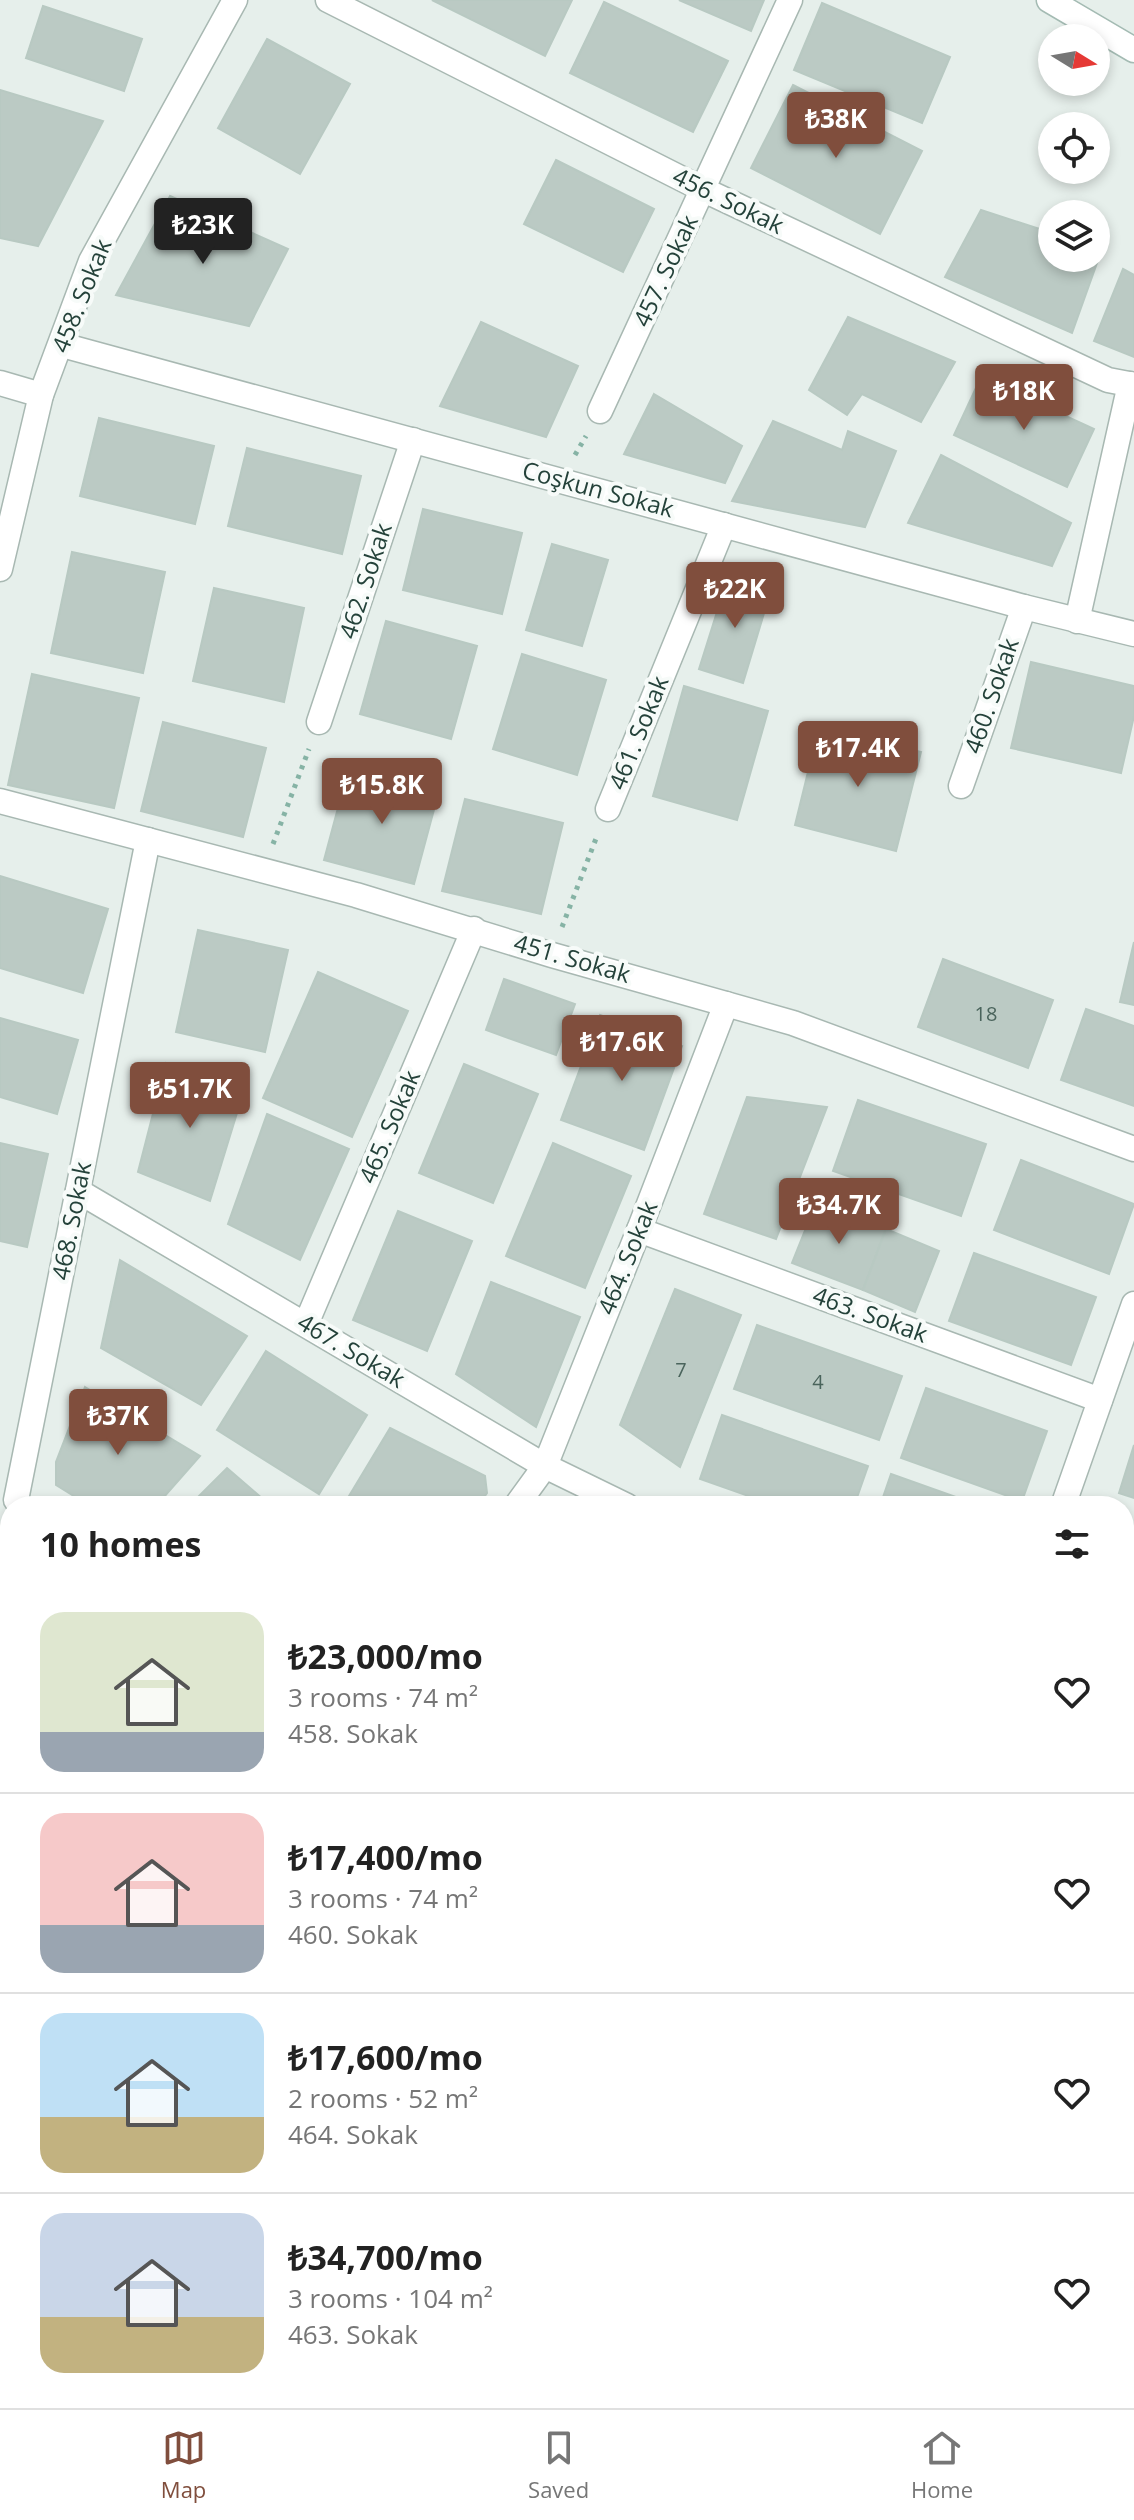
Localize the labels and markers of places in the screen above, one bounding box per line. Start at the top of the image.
pin: ₺38K [789,92,883,160]
pin: ₺23K [156,198,250,266]
pin: ₺18K [977,364,1071,432]
pin: ₺22K [688,562,782,630]
pin: ₺17.4K [793,721,923,789]
pin: ₺15.8K [317,758,447,826]
pin: ₺17.6K [557,1015,687,1083]
pin: ₺51.7K [125,1062,255,1130]
pin: ₺34.7K [774,1178,904,1246]
pin: ₺37K [71,1389,165,1457]

